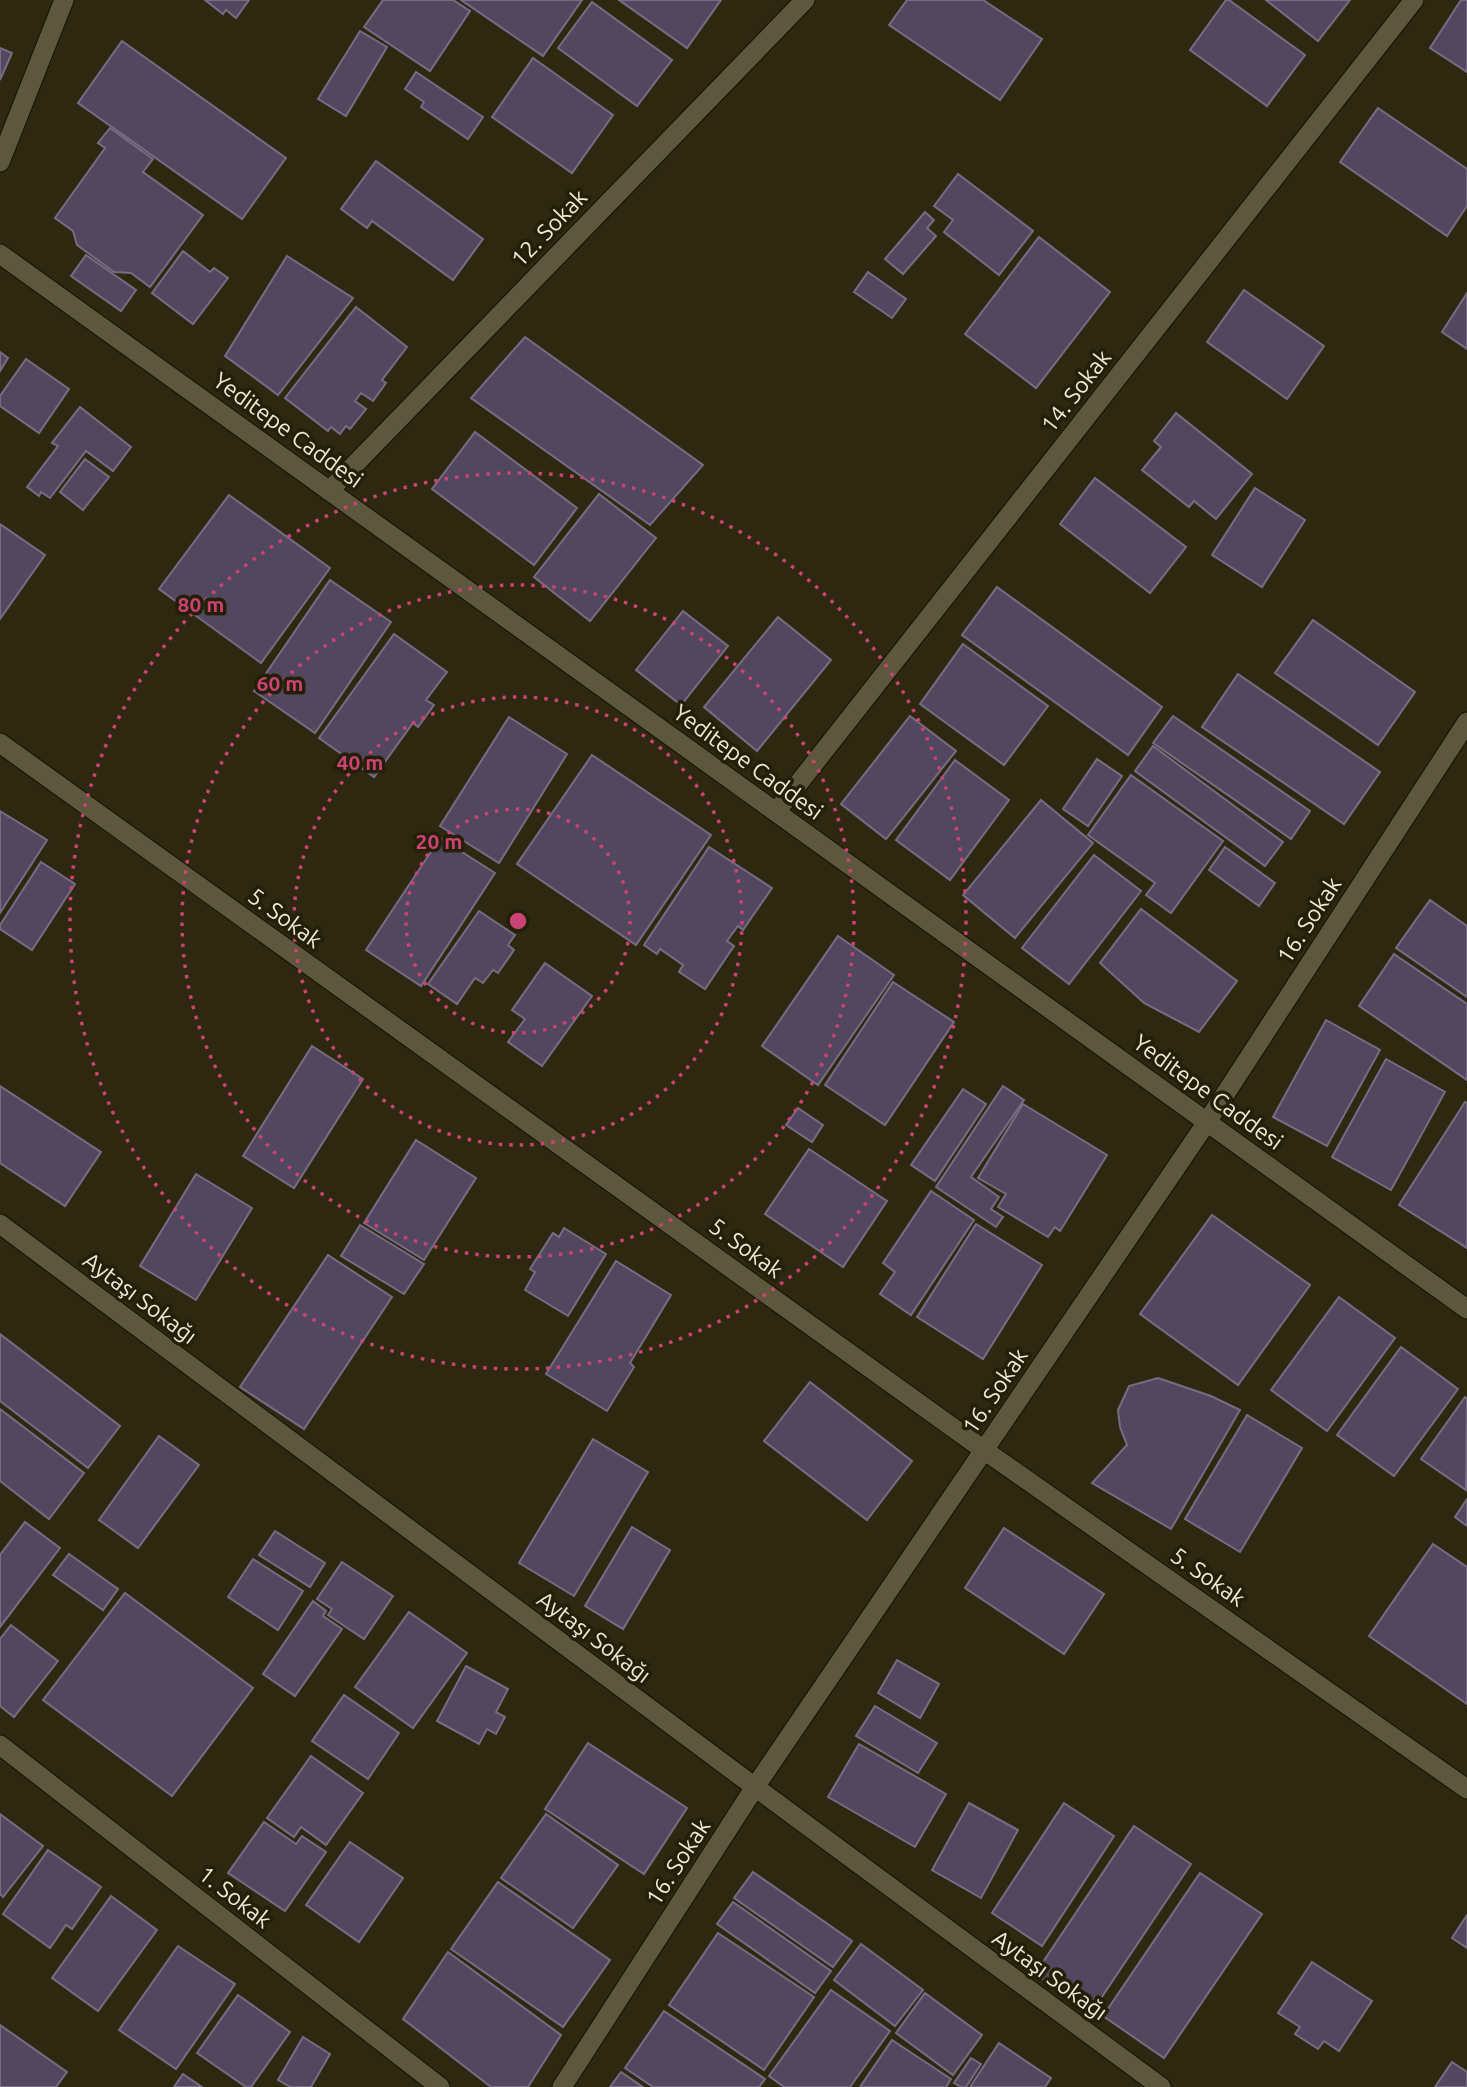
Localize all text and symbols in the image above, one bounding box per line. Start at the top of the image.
street label: 12. Sokak [506,184,592,271]
street label: 14. Sokak [1036,344,1116,437]
street label: Yeditepe Caddesi [209,367,368,492]
text: 80 m [178,592,224,616]
text: 60 m [257,671,303,695]
street label: Yeditepe Caddesi [669,699,828,824]
text: 40 m [337,750,383,774]
text: 20 m [416,829,462,853]
street label: 16. Sokak [1272,872,1346,967]
street label: 5. Sokak [244,883,327,953]
centre of rings [506,909,530,933]
street label: Yeditepe Caddesi [1129,1029,1288,1154]
street label: 5. Sokak [705,1213,788,1283]
street label: Aytaşı Sokağı [79,1247,202,1348]
street label: 16. Sokak [957,1343,1032,1438]
street label: 5. Sokak [1167,1542,1250,1611]
street label: Aytaşı Sokağı [533,1586,656,1687]
street label: 16. Sokak [641,1814,715,1909]
street label: 1. Sokak [194,1861,277,1933]
street label: Aytaşı Sokağı [988,1925,1112,2024]

